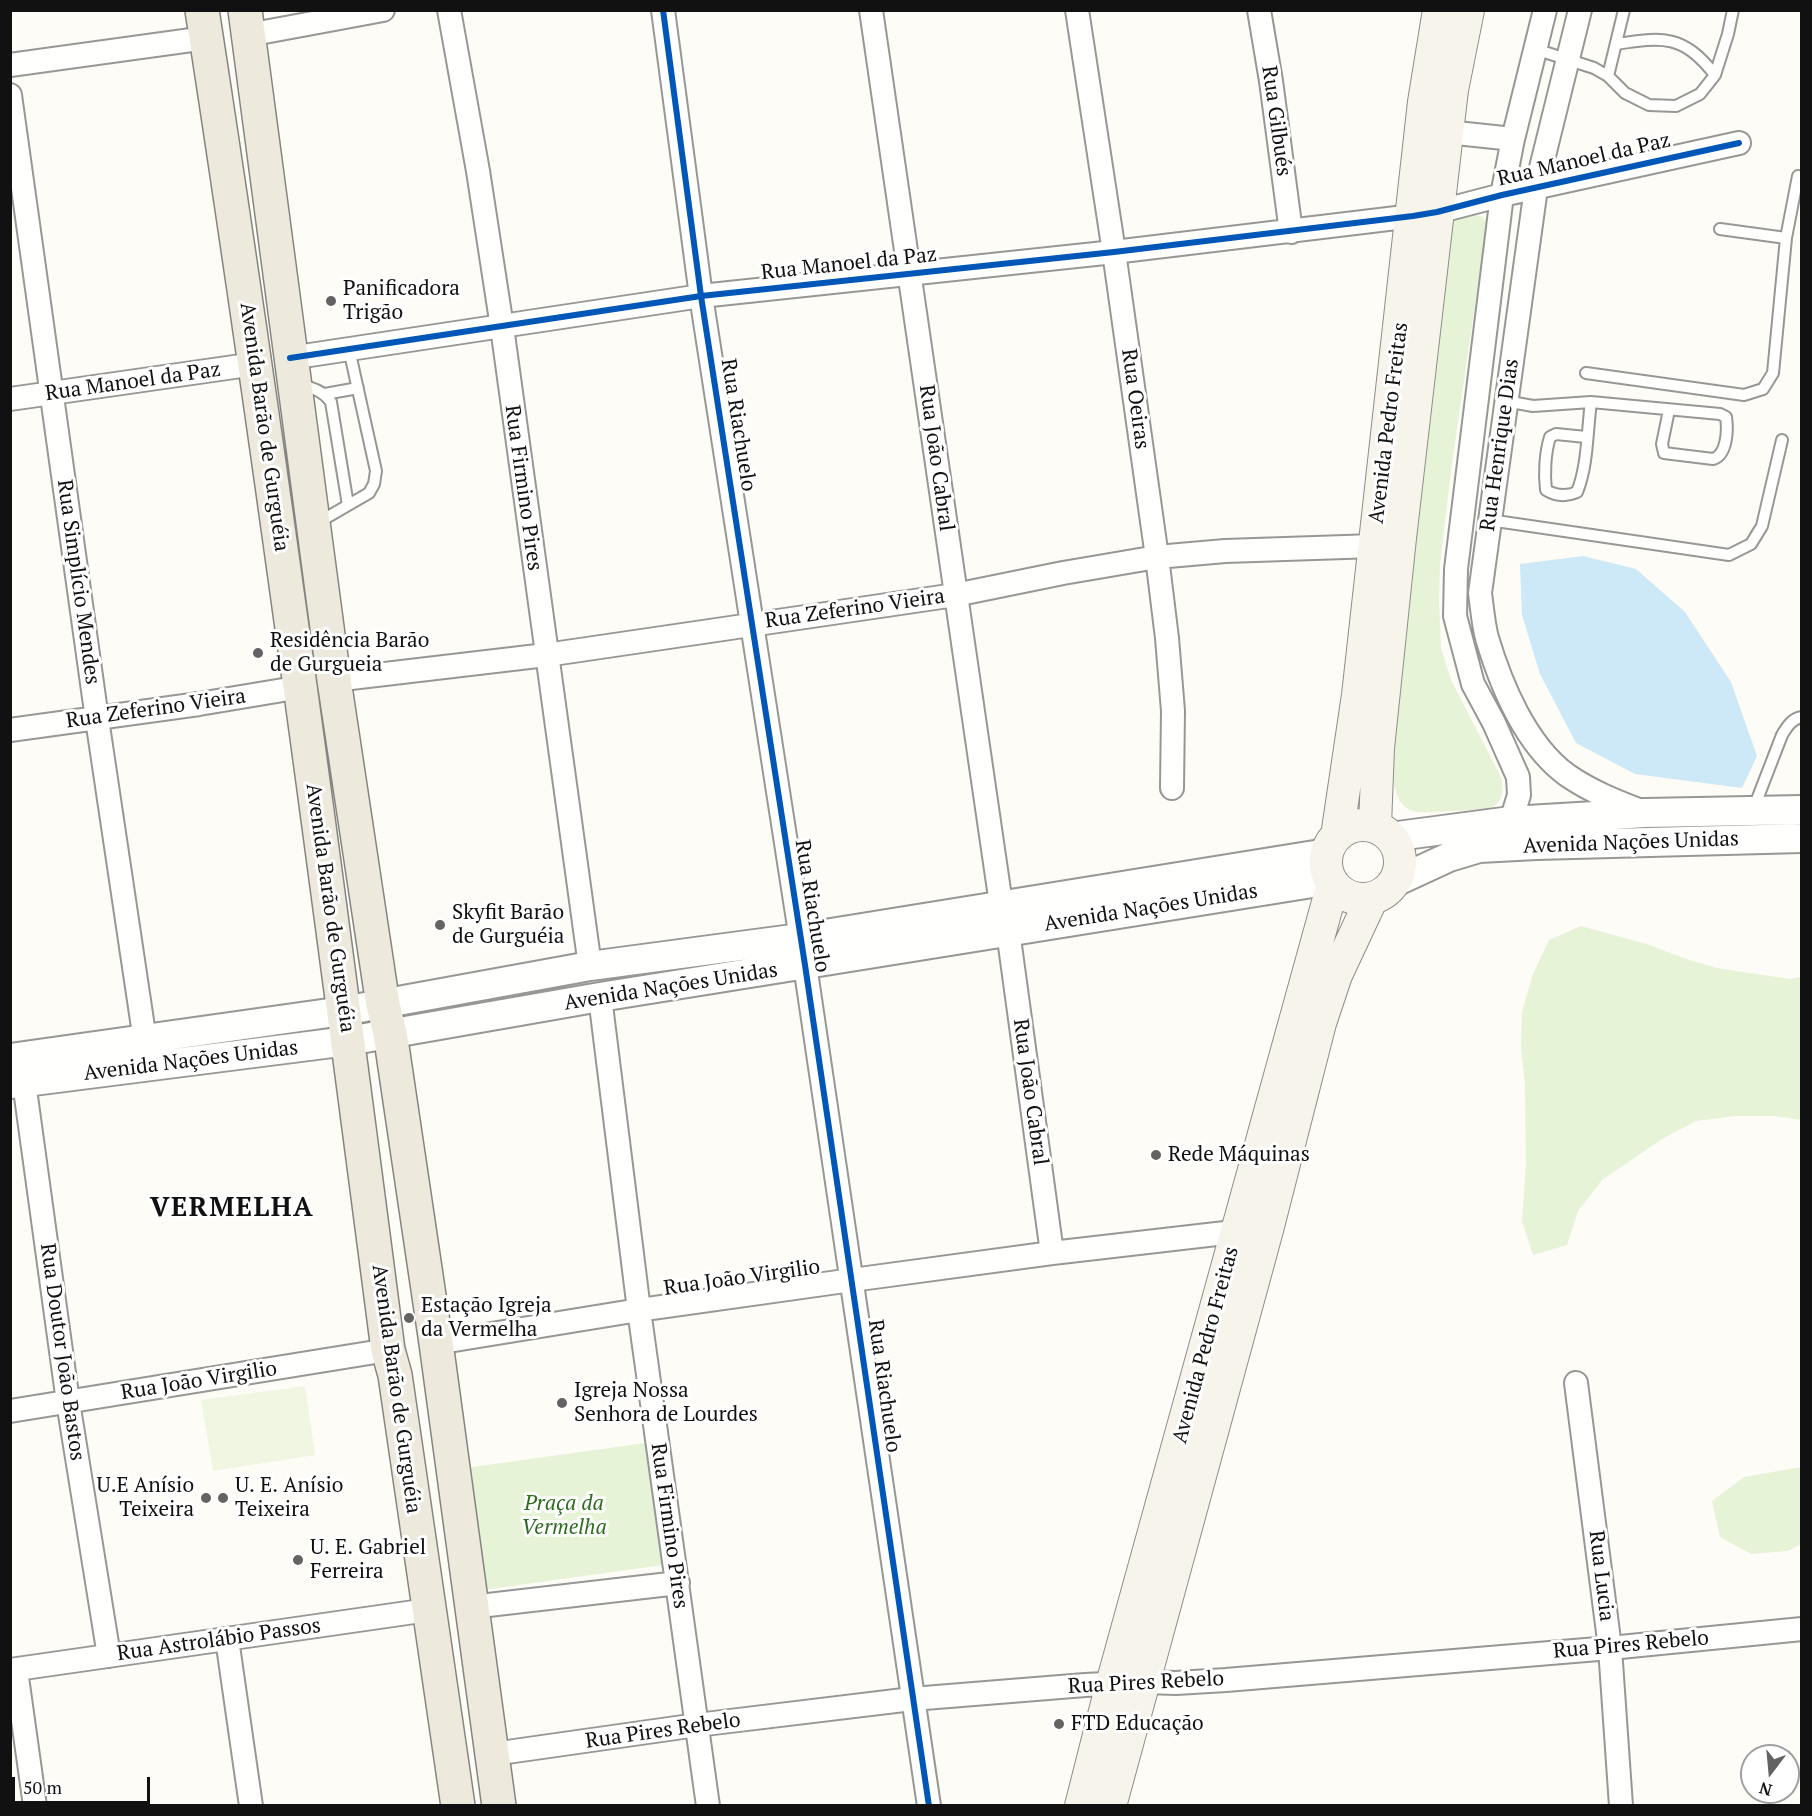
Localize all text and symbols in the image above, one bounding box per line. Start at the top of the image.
street label: Rua Gilbués [1256,64,1296,178]
street label: Rua Manoel da Paz [1495,128,1673,192]
street label: Rua Manoel da Paz [760,242,938,286]
place label: Panificadora Trigão [343,276,460,326]
marker: Panificadora Trigão [324,294,338,308]
street label: Avenida Barão de Gurguéia [234,301,294,553]
street label: Avenida Pedro Freitas [1364,321,1414,525]
street label: Rua Oeiras [1115,347,1155,451]
street label: Rua Manoel da Paz [44,357,222,407]
street label: Rua Riachuelo [715,357,761,493]
street label: Rua Henrique Dias [1475,357,1525,533]
street label: Rua João Cabral [913,383,959,533]
street label: Rua Firmino Pires [499,403,547,573]
street label: Rua Simplício Mendes [51,478,105,686]
street label: Rua Zeferino Vieira [764,584,946,634]
place label: Residência Barão de Gurgueia [270,628,429,678]
marker: Residência Barão de Gurgueia [251,646,265,660]
street label: Rua Zeferino Vieira [65,684,247,734]
street label: Avenida Barão de Gurguéia [300,782,360,1034]
street label: Avenida Nações Unidas [1523,827,1739,859]
street label: Rua Riachuelo [789,838,835,974]
street label: Avenida Nações Unidas [1042,879,1260,937]
place label: Skyfit Barão de Gurguéia [452,900,564,950]
marker: Skyfit Barão de Gurguéia [433,918,447,932]
street label: Avenida Nações Unidas [562,958,780,1016]
street label: Rua João Cabral [1007,1017,1053,1167]
street label: Avenida Nações Unidas [82,1035,300,1087]
place label: Rede Máquinas [1168,1142,1310,1168]
marker: Rede Máquinas [1149,1148,1163,1162]
district label: VERMELHA [150,1192,314,1224]
street label: Rua Doutor João Bastos [34,1242,90,1462]
street label: Avenida Pedro Freitas [1168,1244,1244,1446]
street label: Rua João Virgilio [662,1255,822,1301]
street label: Avenida Barão de Gurguéia [366,1263,426,1515]
place label: Estação Igreja da Vermelha [421,1293,552,1343]
marker: Estação Igreja da Vermelha [402,1311,416,1325]
street label: Rua Riachuelo [862,1318,906,1454]
street label: Rua João Virgilio [119,1356,279,1406]
place label: Igreja Nossa Senhora de Lourdes [574,1378,758,1428]
marker: Igreja Nossa Senhora de Lourdes [555,1396,569,1410]
street label: Rua Firmino Pires [645,1441,693,1611]
place label: U.E Anísio Teixeira [97,1473,194,1523]
place label: U. E. Anísio Teixeira [235,1473,343,1523]
marker: U.E Anísio Teixeira [199,1491,213,1505]
marker: U. E. Anísio Teixeira [216,1491,230,1505]
park label: Praça da Vermelha [521,1491,607,1541]
street label: Rua Lucia [1583,1529,1619,1623]
place label: U. E. Gabriel Ferreira [310,1535,426,1585]
marker: U. E. Gabriel Ferreira [291,1553,305,1567]
street label: Rua Astrolábio Passos [116,1613,322,1667]
street label: Rua Pires Rebelo [1552,1626,1710,1664]
street label: Rua Pires Rebelo [1067,1666,1225,1700]
street label: Rua Pires Rebelo [584,1708,742,1754]
place label: FTD Educação [1071,1711,1204,1737]
marker: FTD Educação [1052,1717,1066,1731]
north arrow [1740,1744,1800,1804]
scale bar [15,1765,153,1803]
text: 50 m [23,1775,62,1799]
text: N [1757,1777,1774,1802]

